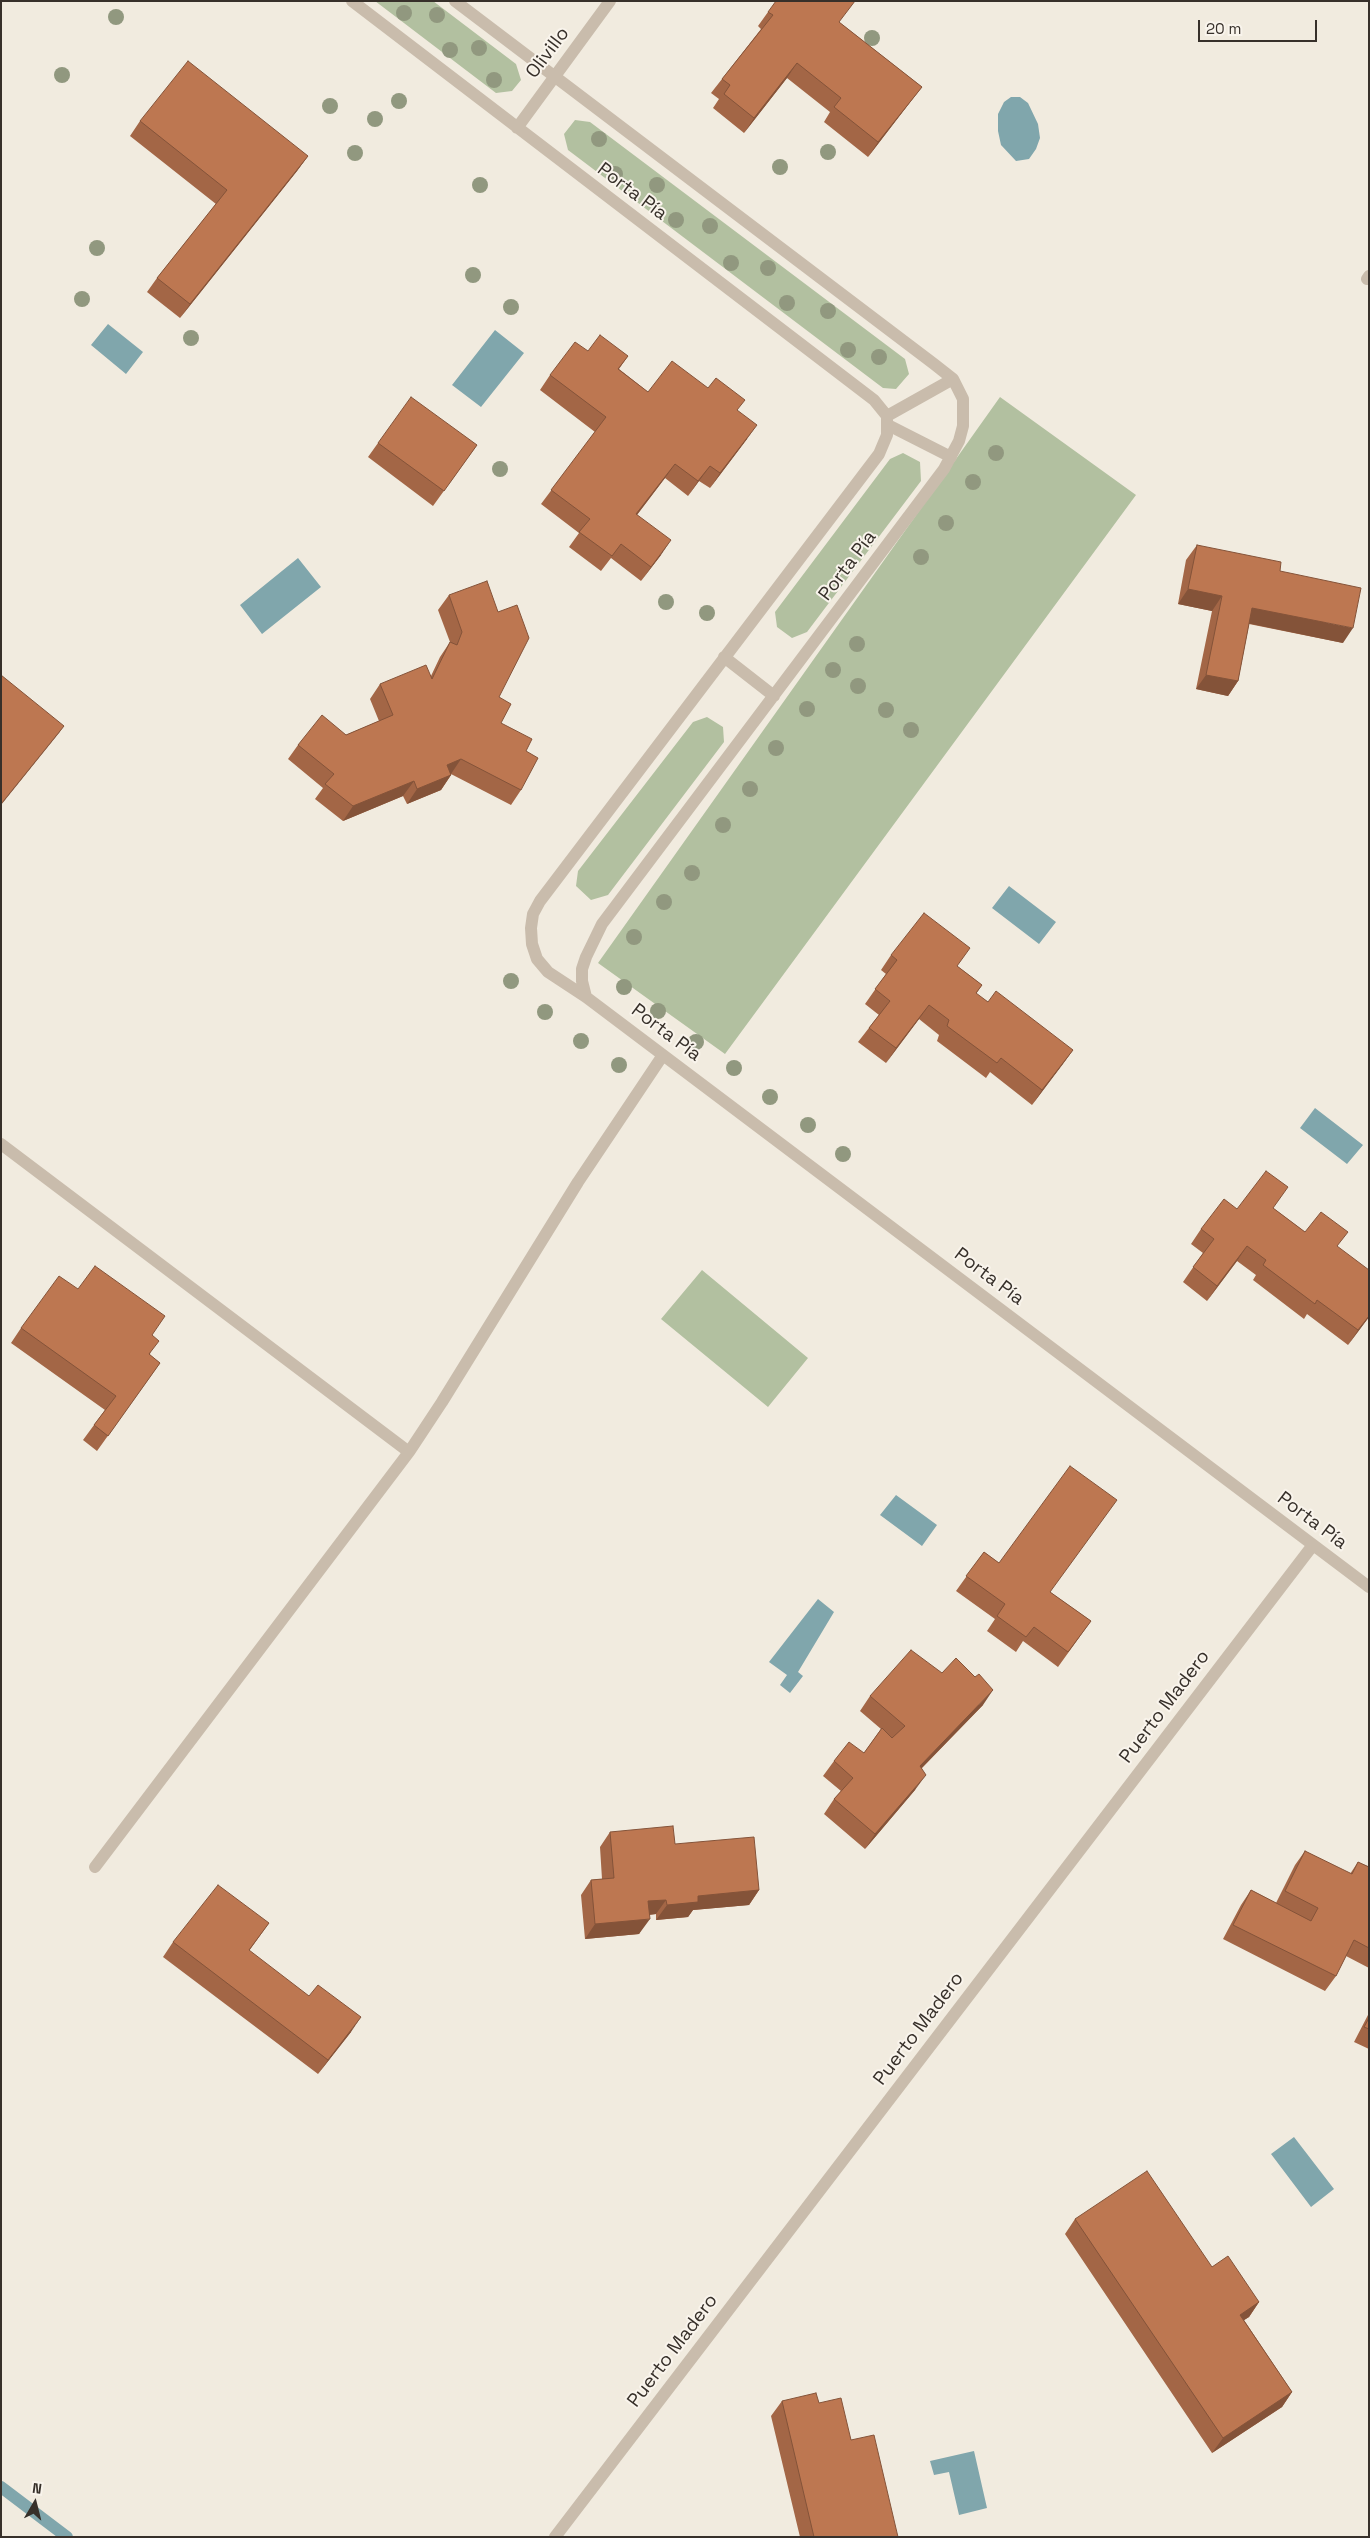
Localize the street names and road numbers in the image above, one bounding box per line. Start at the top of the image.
street label: Olivillo [521,23,575,83]
street label: Porta Pía [593,158,671,226]
street label: Porta Pía [814,527,882,605]
street label: Porta Pía [627,999,705,1067]
street label: Porta Pía [950,1243,1028,1311]
street label: Porta Pía [1273,1487,1351,1555]
street label: Puerto Madero [1115,1646,1215,1768]
street label: Puerto Madero [869,1968,969,2090]
street label: Puerto Madero [623,2290,723,2412]

